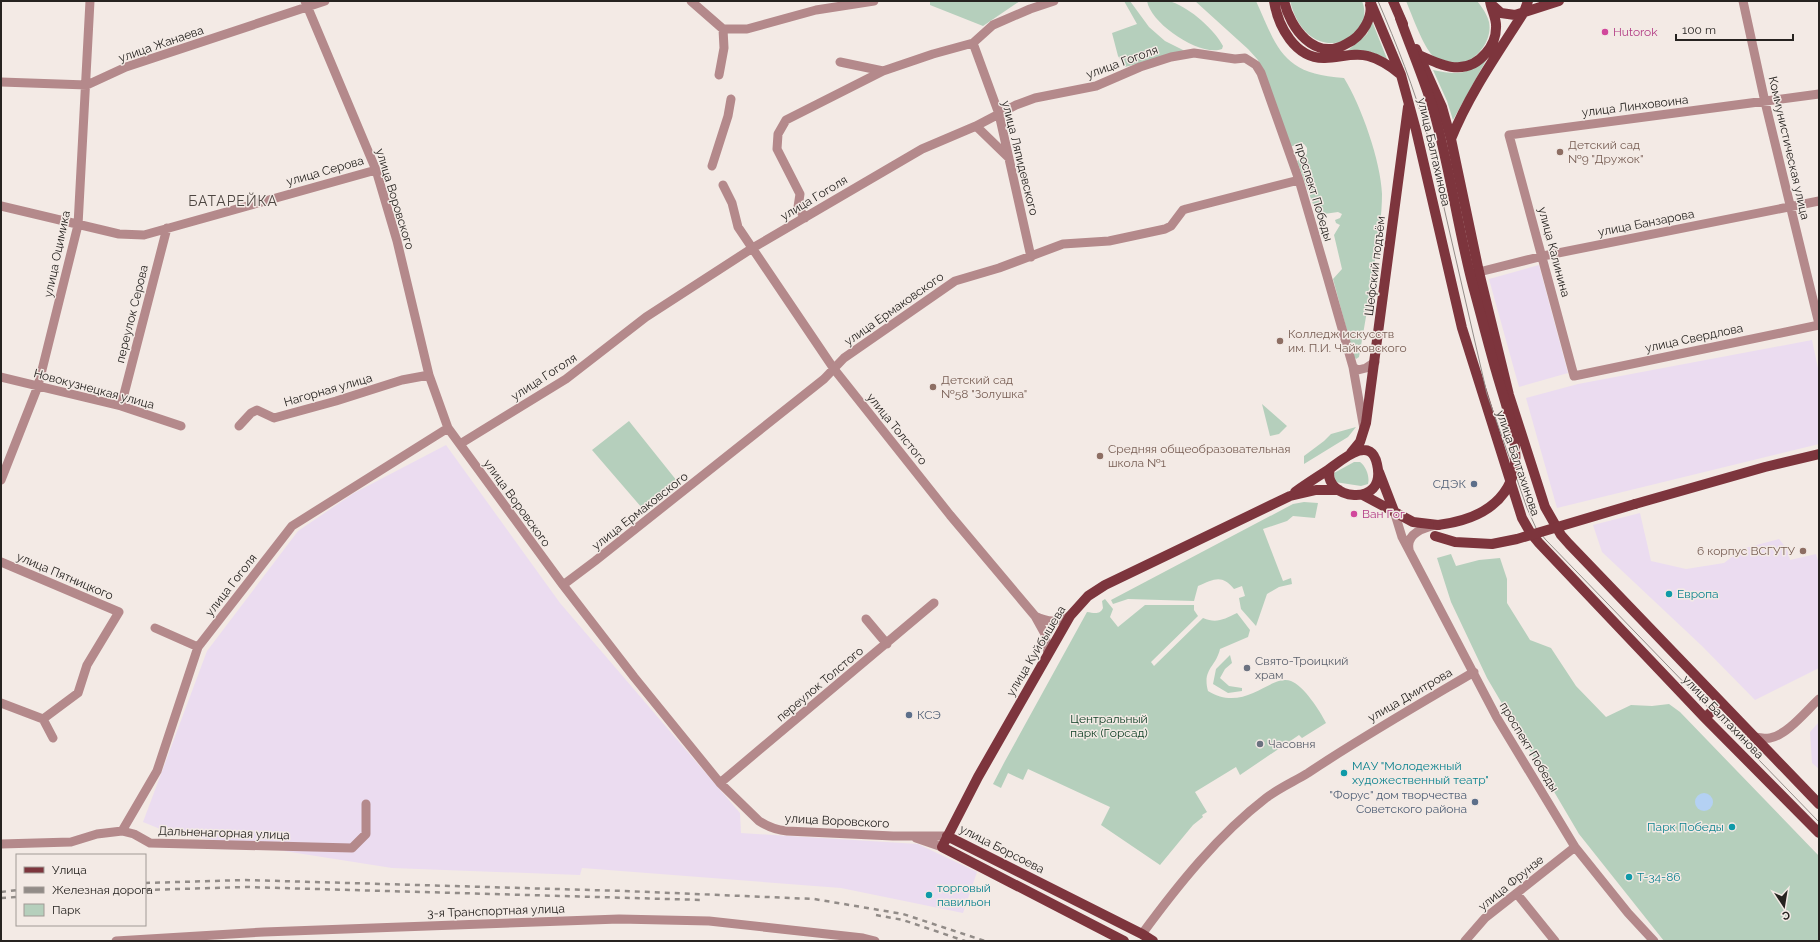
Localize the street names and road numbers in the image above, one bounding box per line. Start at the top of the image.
street label: улица Жанаева [117,23,205,65]
street label: улица Гоголя [1084,43,1160,81]
street label: Коммунистическая улица [1766,75,1812,221]
street label: улица Линховоина [1581,93,1689,119]
street label: улица Балтахинова [1415,96,1453,208]
street label: улица Ляпидевского [999,99,1041,217]
street label: проспект Победы [1292,141,1336,243]
street label: улица Воровского [373,147,417,251]
street label: улица Серова [285,153,365,189]
street label: улица Гоголя [778,173,850,223]
street label: улица Калинина [1535,205,1573,299]
street label: улица Банзарова [1597,207,1695,239]
street label: улица Оцимика [41,209,73,299]
street label: Шефский подъём [1362,215,1388,317]
street label: переулок Серова [113,263,151,365]
street label: улица Ермаковского [842,270,946,348]
street label: улица Свердлова [1644,321,1744,355]
street label: улица Гоголя [509,351,579,403]
street label: Новокузнецкая улица [32,366,156,412]
street label: Нагорная улица [282,371,374,409]
street label: улица Толстого [864,390,930,468]
street label: улица Балтахинова [1493,408,1543,518]
street label: улица Воровского [481,457,553,549]
street label: улица Ермаковского [589,469,691,553]
street label: улица Пятницкого [15,549,115,603]
street label: улица Гоголя [202,551,260,619]
street label: улица Куйбышева [1004,603,1068,699]
street label: переулок Толстого [774,644,866,724]
street label: улица Дмитрова [1365,665,1455,725]
street label: улица Балтахинова [1680,672,1766,762]
street label: проспект Победы [1497,700,1561,794]
street label: улица Воровского [784,811,890,831]
street label: улица Борсоева [957,822,1047,876]
street label: Дальненагорная улица [158,824,290,842]
street label: улица Фрунзе [1476,852,1546,914]
street label: 3-я Транспортная улица [427,902,565,920]

